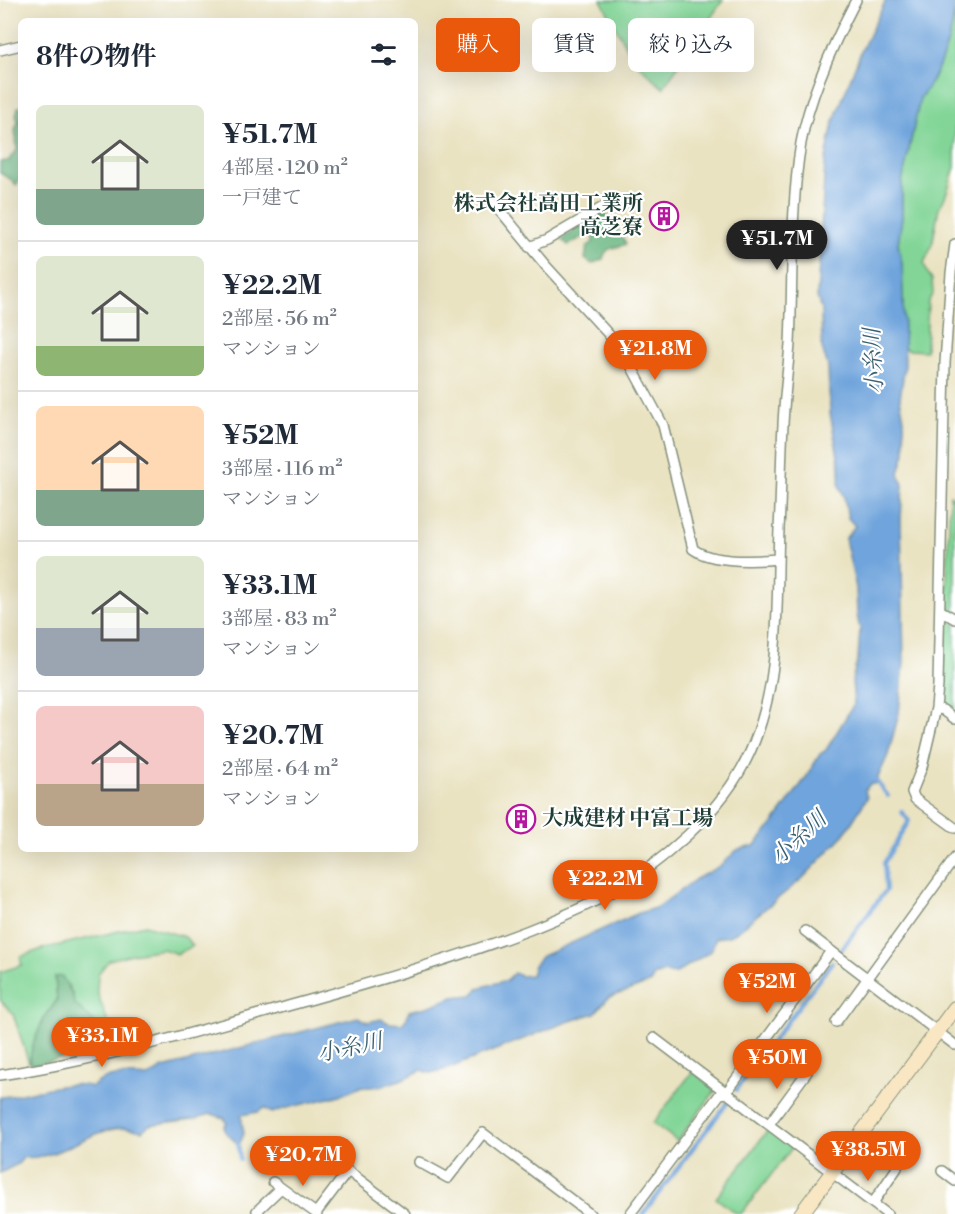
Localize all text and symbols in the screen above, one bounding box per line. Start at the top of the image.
chip: 購入 [436,18,520,72]
chip: 賃貸 [532,18,616,72]
chip: 絞り込み [628,18,754,72]
icon: filters [367,38,400,71]
text: 8件の物件 [36,41,157,73]
text: ¥51.7M [222,119,317,151]
icon: home [84,129,156,201]
text: 4部屋 · 120 m² [222,156,348,181]
text: 一戸建て [222,186,302,211]
place label: 株式会社高田工業所 高芝寮 [454,191,643,241]
building icon: 株式会社高田工業所 高芝寮 [648,200,680,232]
pin: ¥51.7M [728,220,826,271]
text: ¥51.7M [740,227,814,252]
text: ¥22.2M [222,270,322,302]
icon: home [84,280,156,352]
text: 2部屋 · 56 m² [222,307,337,332]
water label: 小糸川 [859,325,889,395]
pin: ¥21.8M [606,330,704,381]
text: マンション [222,337,321,362]
text: ¥21.8M [618,337,692,362]
text: ¥52M [222,420,298,452]
icon: home [84,430,156,502]
text: 3部屋 · 116 m² [222,457,343,482]
text: マンション [222,487,321,512]
text: ¥33.1M [222,570,317,602]
icon: home [84,580,156,652]
text: 3部屋 · 83 m² [222,607,337,632]
text: マンション [222,637,321,662]
text: ¥20.7M [222,720,324,752]
icon: home [84,730,156,802]
text: 2部屋 · 64 m² [222,757,338,782]
text: マンション [222,787,321,812]
building icon: 大成建材 中富工場 [505,803,537,835]
water label: 小糸川 [766,804,834,870]
place label: 大成建材 中富工場 [542,806,713,832]
pin: ¥22.2M [556,860,654,911]
text: ¥22.2M [567,867,643,892]
pin: ¥52M [731,963,803,1014]
text: ¥52M [738,970,796,995]
pin: ¥33.1M [53,1017,151,1068]
text: ¥33.1M [65,1024,139,1049]
water label: 小糸川 [315,1028,387,1068]
pin: ¥50M [741,1039,813,1090]
text: ¥50M [747,1046,807,1071]
pin: ¥38.5M [819,1131,917,1182]
pin: ¥20.7M [254,1136,352,1187]
text: ¥38.5M [830,1138,906,1163]
text: ¥20.7M [264,1143,342,1168]

